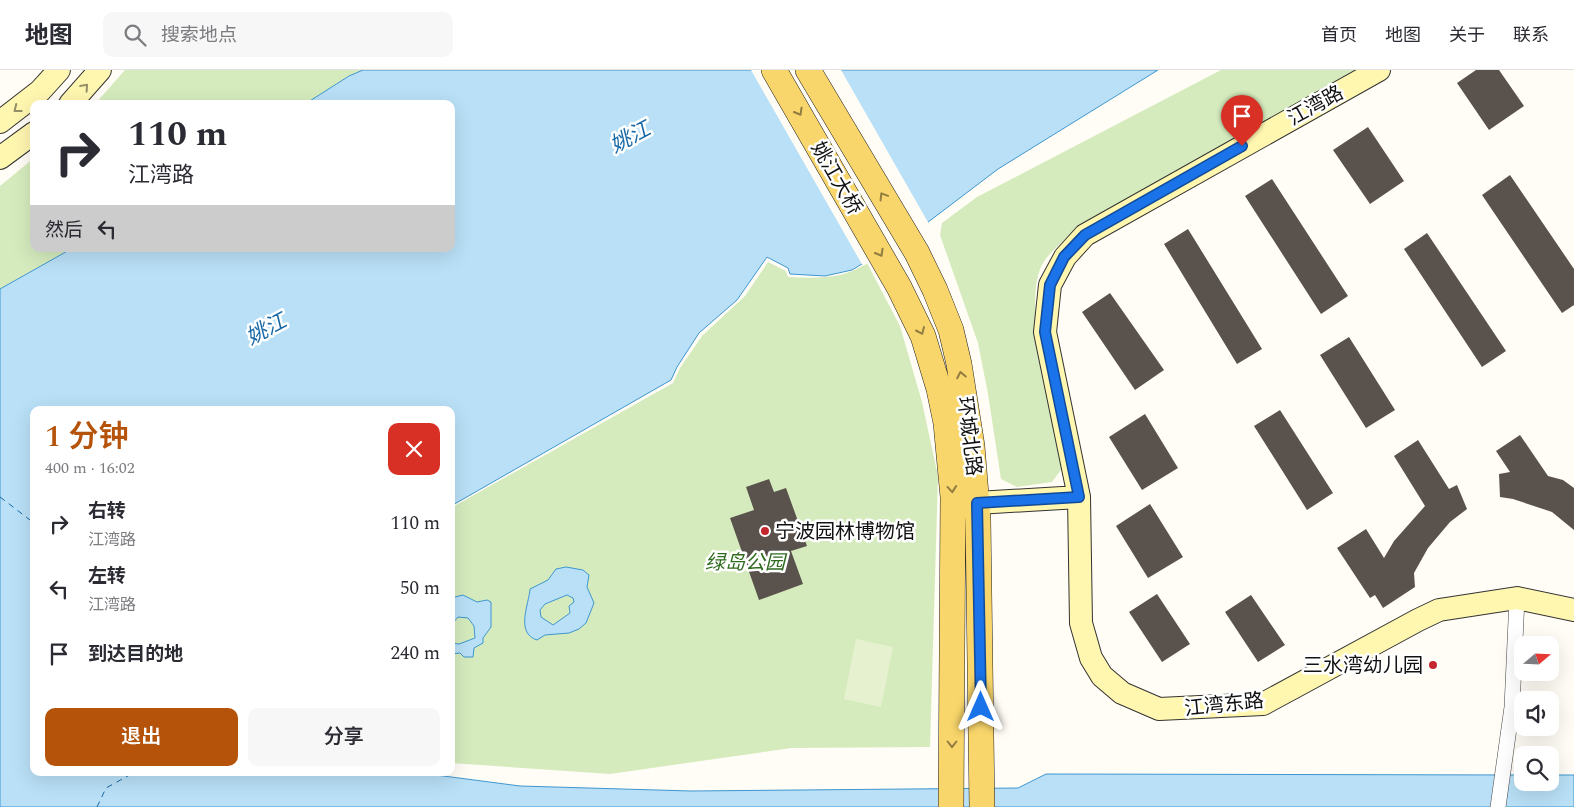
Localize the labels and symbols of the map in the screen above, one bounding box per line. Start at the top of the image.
street label: 江湾路 [1282,78,1349,134]
one-way arrow [79,83,88,92]
pin [1221,95,1263,146]
one-way arrow [14,103,23,111]
one-way arrow [792,107,802,116]
water label: 姚江 [604,113,658,162]
street label: 姚江大桥 [803,136,869,221]
one-way arrow [880,193,890,202]
one-way arrow [873,248,883,257]
water label: 姚江 [240,305,294,354]
one-way arrow [914,326,925,335]
one-way arrow [956,371,967,379]
street label: 环城北路 [949,395,989,478]
one-way arrow [947,485,958,493]
place label: 宁波园林博物馆 [775,517,915,547]
marker: 宁波园林博物馆 [759,525,771,537]
park label: 绿岛公园 [705,548,788,578]
north arrow [1514,636,1559,681]
place label: 三水湾幼儿园 [1303,651,1423,681]
marker: 三水湾幼儿园 [1427,659,1439,671]
position arrow [954,680,1006,732]
street label: 江湾东路 [1183,686,1265,724]
one-way arrow [947,741,957,749]

